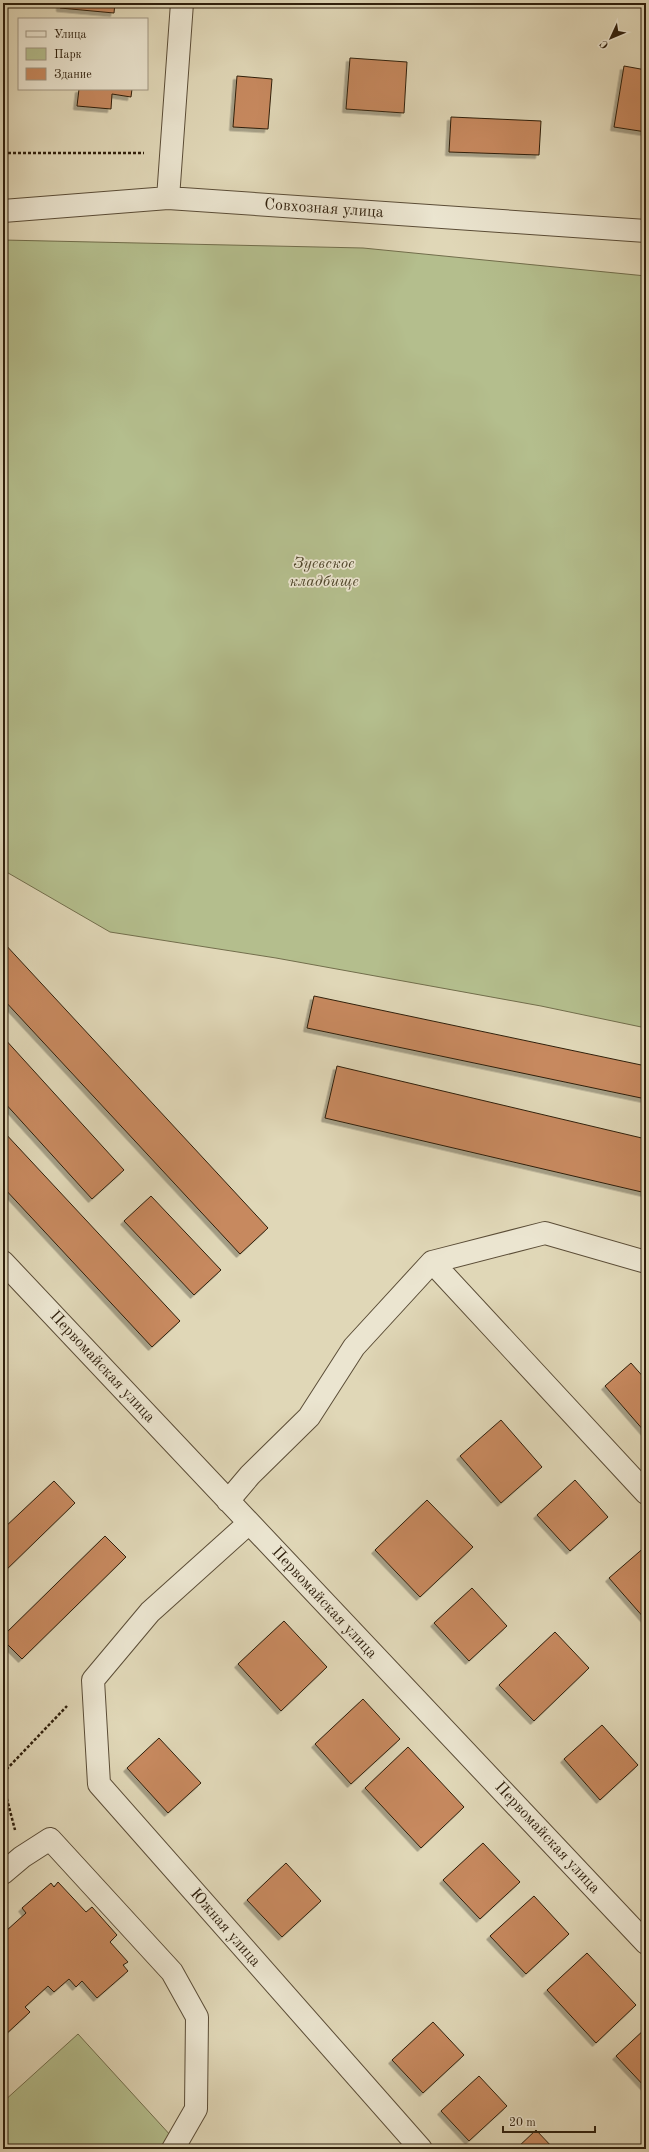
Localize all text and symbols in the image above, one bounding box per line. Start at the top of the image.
legend [18,18,148,90]
north arrow [591,18,631,58]
text: Улица [54,29,87,41]
text: С [598,37,611,50]
text: Парк [54,49,82,61]
text: Здание [54,69,92,81]
street label: Совхозная улица [264,197,384,221]
park label: Зуевское кладбище [289,556,359,590]
street label: Первомайская улица [46,1308,158,1426]
street label: Первомайская улица [268,1544,380,1662]
street label: Первомайская улица [491,1779,603,1897]
street label: Южная улица [187,1886,263,1970]
scale bar [503,2108,595,2134]
text: 20 m [509,2117,536,2129]

